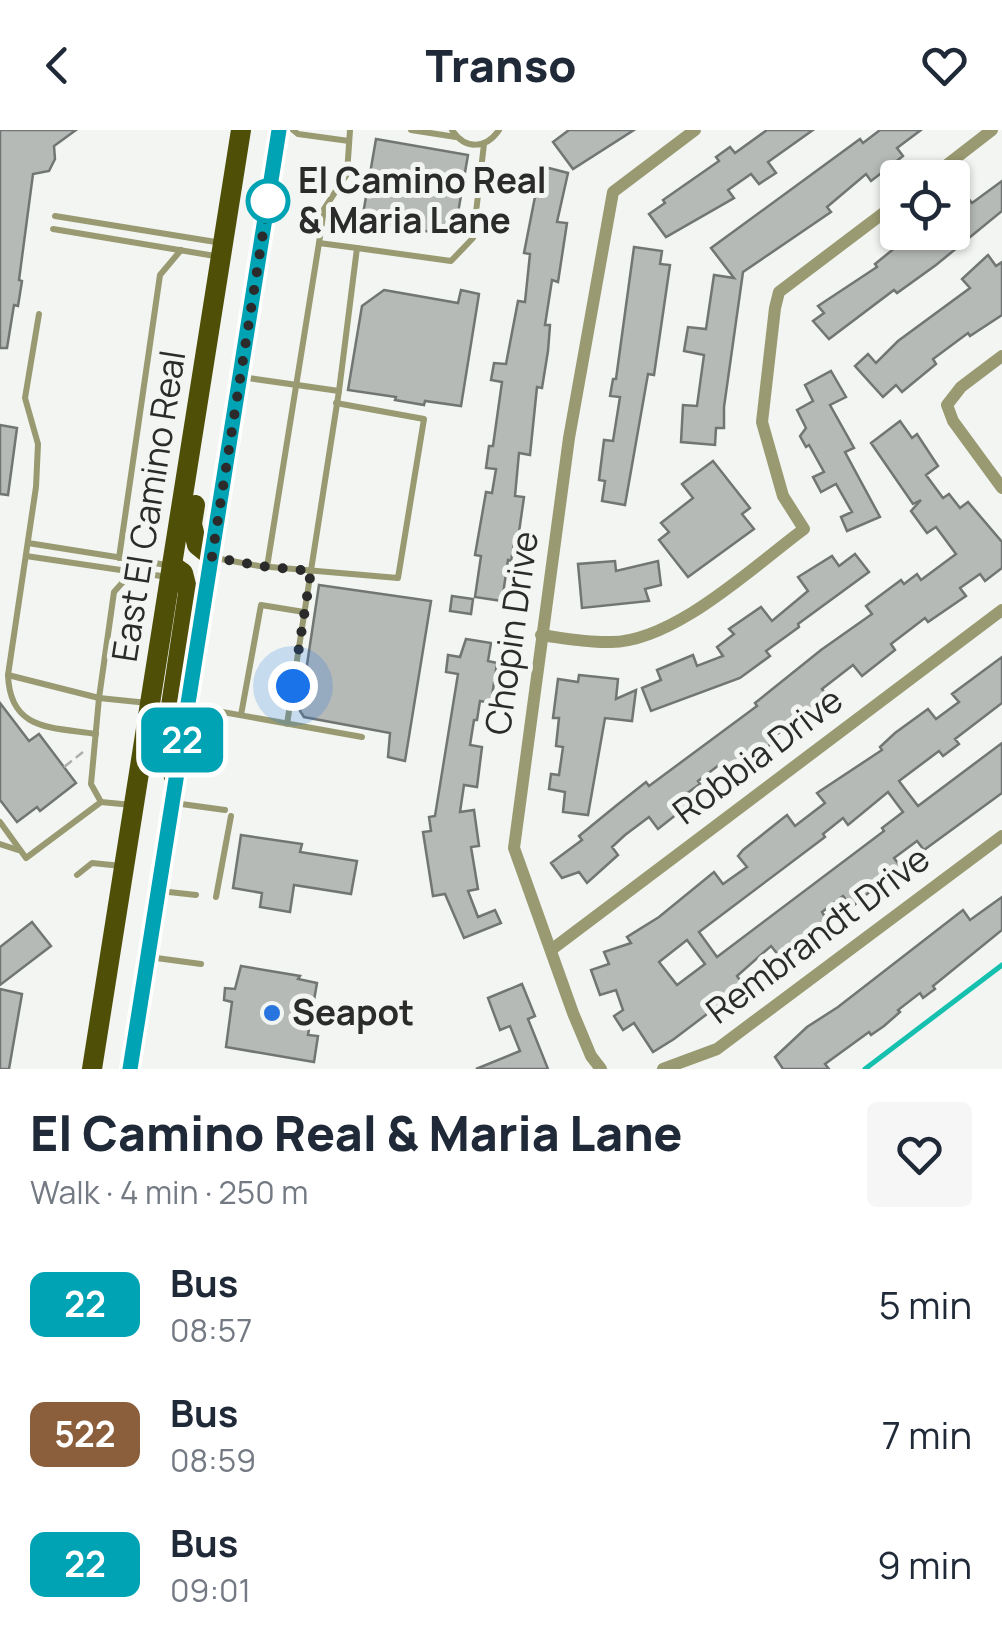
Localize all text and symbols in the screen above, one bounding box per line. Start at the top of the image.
text: Transo [426,34,576,96]
icon: back [30,38,85,93]
icon: heart [917,38,972,93]
place label: El Camino Real & Maria Lane [298,156,547,244]
map controls [880,160,970,250]
button: locate [880,160,970,250]
marker: El Camino Real & Maria Lane [247,180,289,222]
street label: East El Camino Real [100,347,196,665]
street label: Chopin Drive [473,528,549,738]
your location [268,661,318,711]
street label: Robbia Drive [663,676,852,835]
line badge: 22 [137,708,227,772]
text: 22 [161,716,203,764]
street label: Rembrandt Drive [696,834,939,1034]
place label: Seapot [292,988,414,1036]
marker: Seapot [261,1002,283,1024]
text: El Camino Real & Maria Lane [30,1100,682,1165]
button: heart [867,1102,972,1207]
text: Walk · 4 min · 250 m [30,1170,308,1214]
text: Bus [170,1256,238,1308]
text: 5 min [879,1278,972,1330]
text: 22 [64,1280,106,1328]
text: 08:57 [170,1308,252,1352]
text: Bus [170,1386,238,1438]
text: 7 min [882,1408,972,1460]
text: 522 [54,1410,116,1458]
text: 08:59 [170,1438,256,1482]
text: Bus [170,1516,238,1568]
text: 9 min [877,1538,972,1590]
text: 22 [64,1540,106,1588]
text: 09:01 [170,1568,251,1612]

